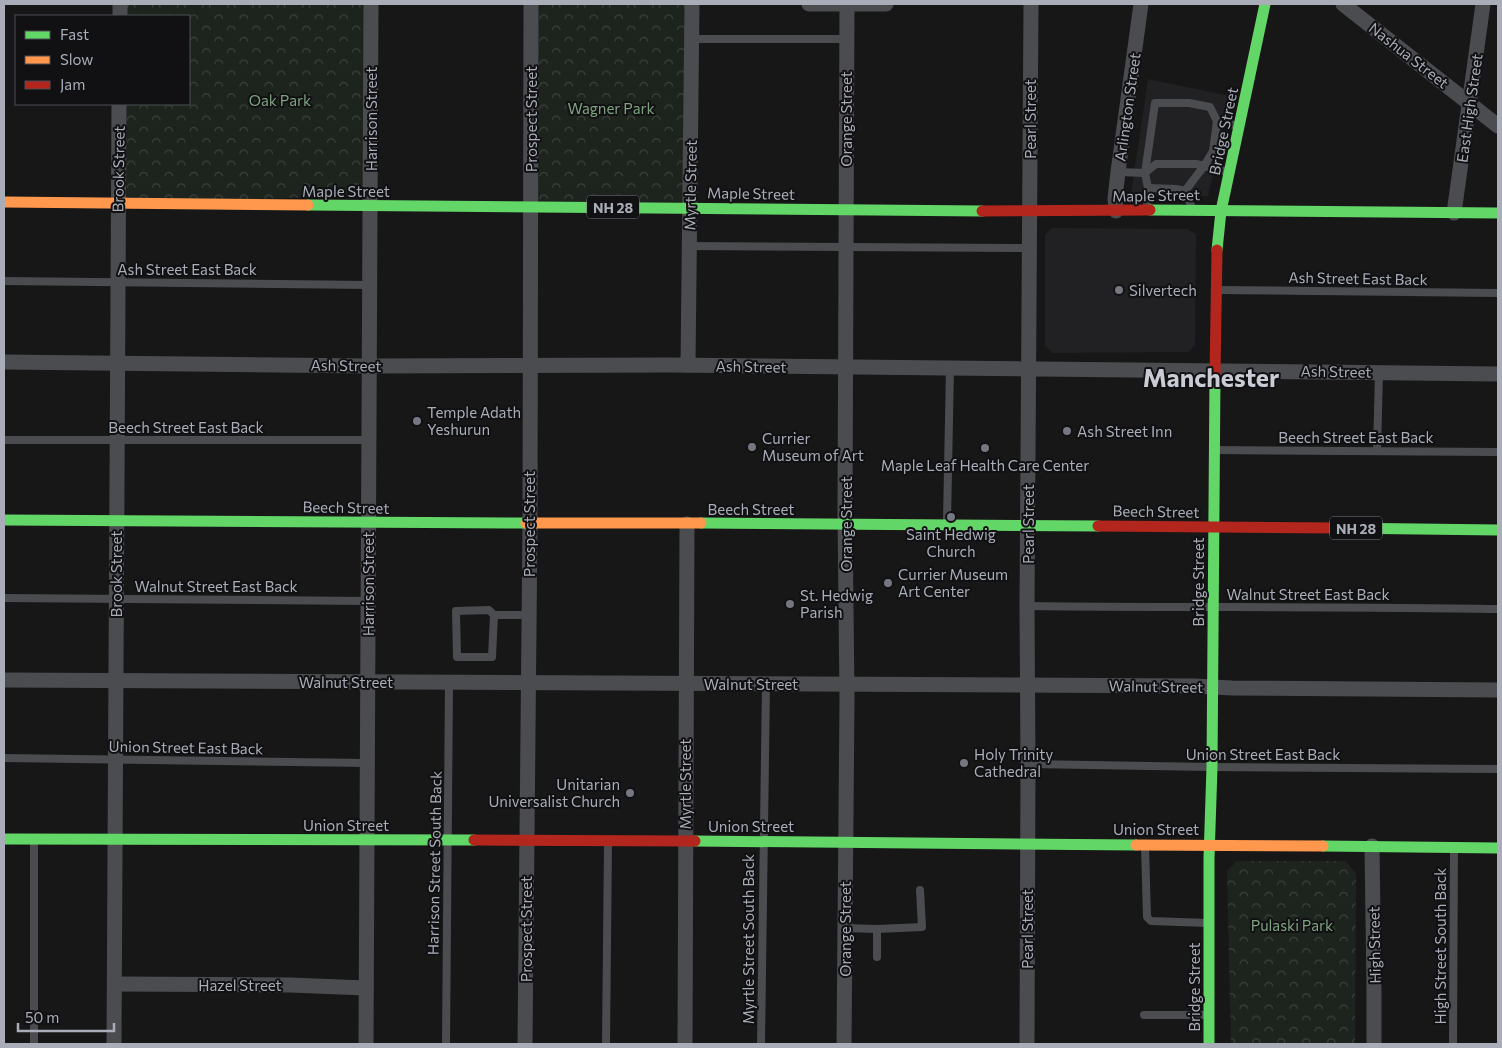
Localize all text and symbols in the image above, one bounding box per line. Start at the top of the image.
legend [15,15,190,105]
street label: Nashua Street [1366,18,1452,92]
text: Fast [60,25,89,43]
text: Slow [60,50,93,68]
street label: Arlington Street [1110,51,1144,163]
street label: East High Street [1452,52,1486,164]
street label: Prospect Street [522,66,540,172]
street label: Harrison Street [362,67,380,171]
street label: Orange Street [837,71,855,167]
text: Jam [60,75,85,93]
street label: Pearl Street [1021,79,1039,159]
street label: Bridge Street [1205,85,1241,177]
park label: Oak Park [249,91,311,109]
park label: Wagner Park [567,99,655,117]
street label: Brook Street [108,125,128,213]
street label: Myrtle Street [680,139,700,231]
street label: Maple Street [302,182,390,200]
street label: Maple Street [707,183,795,203]
street label: Maple Street [1112,185,1200,205]
road number: NH 28 [587,196,639,218]
street label: Ash Street East Back [117,260,257,278]
street label: Ash Street East Back [1288,268,1428,288]
place label: Silvertech [1129,281,1197,299]
marker: Silvertech [1113,284,1125,296]
street label: Ash Street [310,355,382,375]
street label: Ash Street [715,356,787,376]
street label: Ash Street [1300,361,1372,381]
district label: Manchester [1143,362,1279,392]
place label: Temple Adath Yeshurun [427,403,521,438]
marker: Temple Adath Yeshurun [411,415,423,427]
street label: Beech Street East Back [108,418,264,436]
place label: Ash Street Inn [1077,422,1172,440]
marker: Ash Street Inn [1061,425,1073,437]
street label: Beech Street East Back [1278,428,1434,446]
place label: Currier Museum of Art [762,429,864,464]
marker: Currier Museum of Art [746,441,758,453]
marker: Maple Leaf Health Care Center [979,442,991,454]
place label: Maple Leaf Health Care Center [881,456,1089,474]
street label: Prospect Street [520,471,538,577]
street label: Orange Street [837,476,855,572]
street label: Pearl Street [1019,484,1037,564]
street label: Beech Street [302,497,390,517]
street label: Beech Street [708,500,794,518]
street label: Beech Street [1112,501,1200,521]
marker: Saint Hedwig Church [945,511,957,523]
road number: NH 28 [1330,516,1382,540]
place label: Saint Hedwig Church [906,525,996,560]
street label: Brook Street [107,531,125,617]
street label: Harrison Street [359,532,377,636]
street label: Bridge Street [1189,537,1207,627]
place label: Currier Museum Art Center [898,565,1008,600]
street label: Walnut Street East Back [134,577,298,595]
marker: Currier Museum Art Center [882,577,894,589]
street label: Walnut Street East Back [1226,585,1390,603]
place label: St. Hedwig Parish [800,586,873,621]
marker: St. Hedwig Parish [784,598,796,610]
street label: Walnut Street [299,673,393,691]
street label: Walnut Street [704,675,798,693]
street label: Walnut Street [1109,676,1203,696]
street label: Union Street East Back [108,737,264,757]
street label: Myrtle Street [676,739,694,829]
place label: Holy Trinity Cathedral [974,745,1053,780]
street label: Union Street East Back [1186,745,1340,763]
marker: Holy Trinity Cathedral [958,757,970,769]
street label: Harrison Street South Back [423,771,445,955]
place label: Unitarian Universalist Church [488,775,620,810]
marker: Unitarian Universalist Church [624,787,636,799]
street label: Union Street [303,816,389,834]
street label: Union Street [708,817,794,835]
street label: Union Street [1113,820,1199,838]
street label: Myrtle Street South Back [739,854,757,1024]
street label: High Street South Back [1431,868,1449,1024]
street label: Prospect Street [517,876,535,982]
street label: Orange Street [836,881,854,977]
street label: Pearl Street [1018,889,1036,969]
street label: High Street [1364,906,1384,984]
park label: Pulaski Park [1251,916,1333,934]
street label: Bridge Street [1185,942,1203,1032]
street label: Hazel Street [198,976,282,994]
scale bar [18,1000,114,1032]
text: 50 m [25,1008,59,1026]

